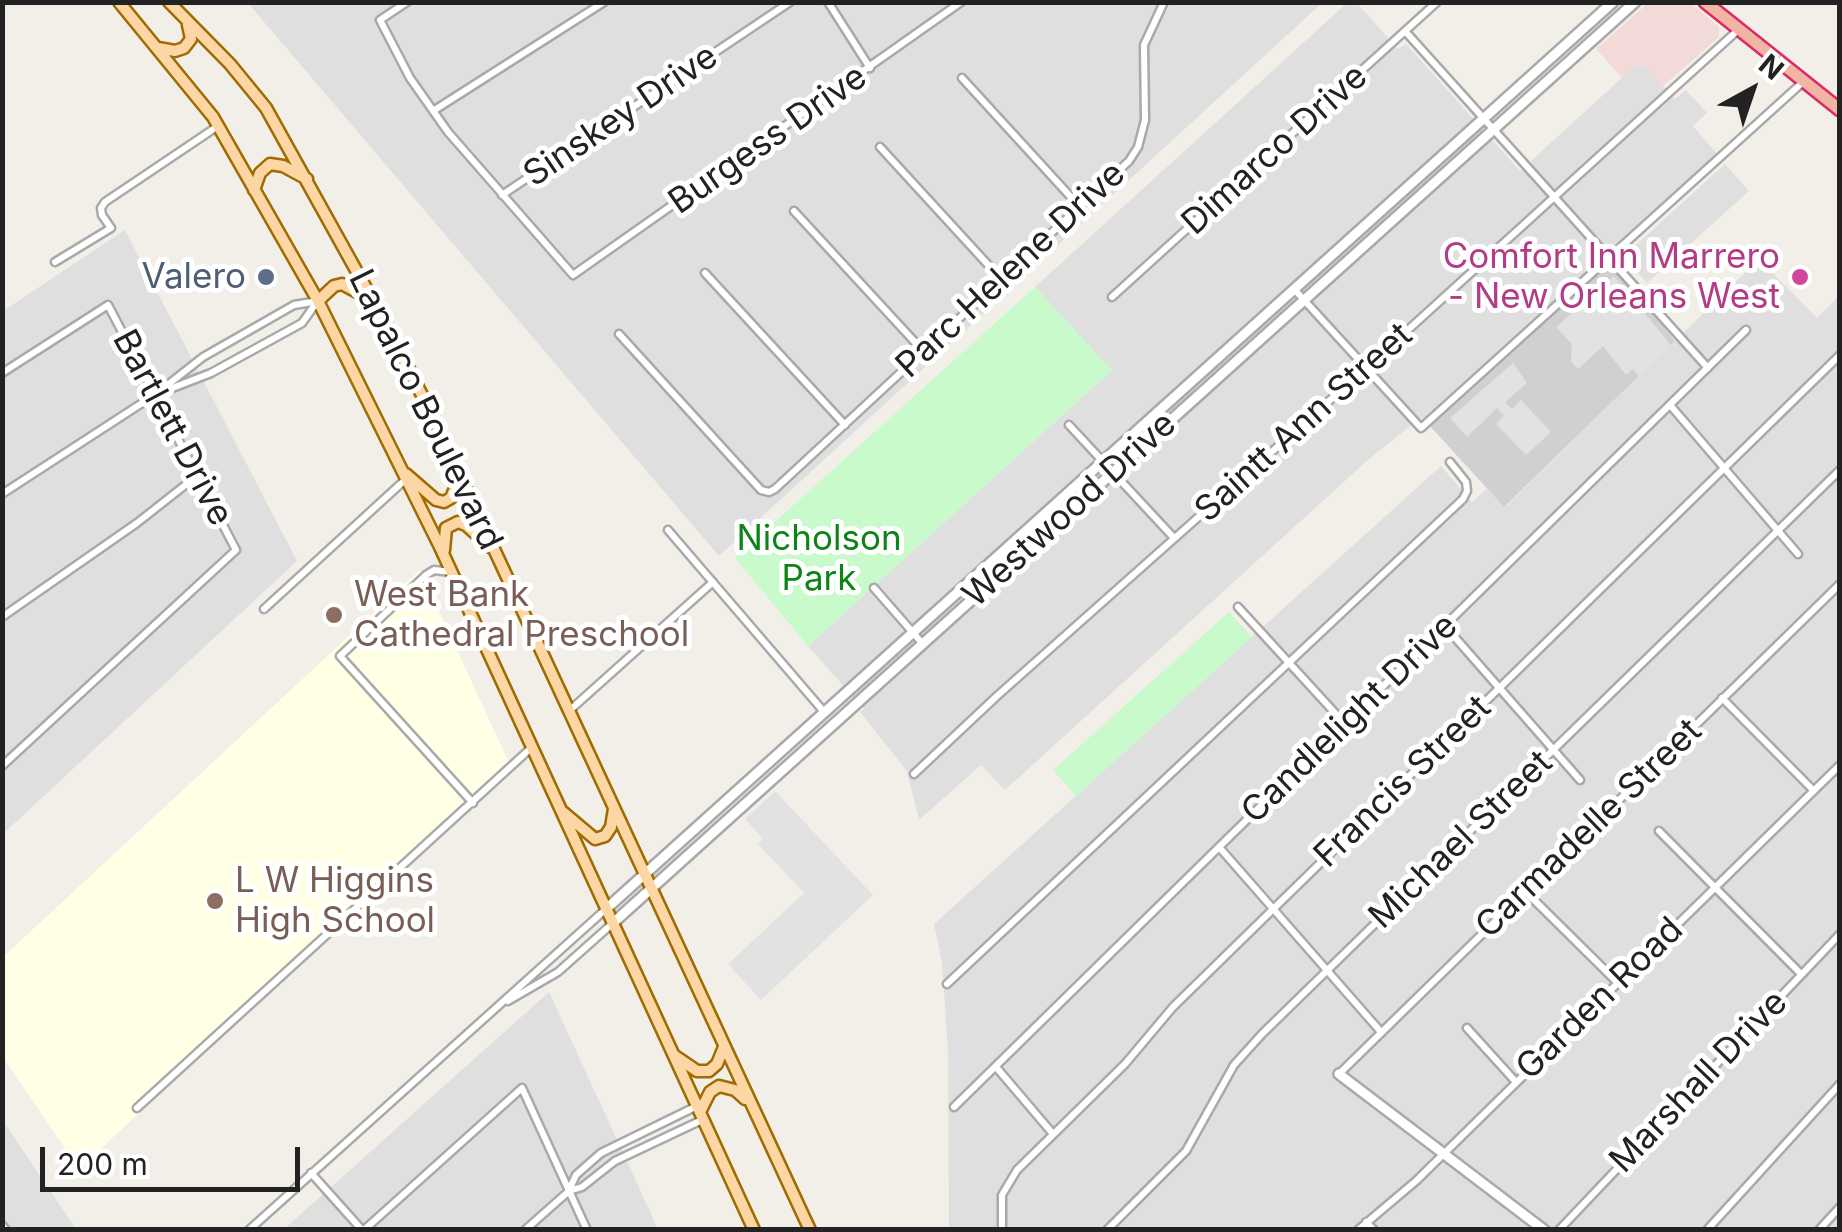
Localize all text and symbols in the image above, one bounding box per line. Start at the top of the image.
street label: Sinskey Drive [516,36,726,196]
north arrow [1702,40,1802,140]
text: N [1752,47,1790,87]
street label: Burgess Drive [661,56,875,224]
street label: Dimarco Drive [1174,56,1376,244]
street label: Parc Helene Drive [888,153,1134,387]
place label: Comfort Inn Marrero - New Orleans West [1443,236,1780,318]
place label: Valero [142,256,246,298]
street label: Lapalco Boulevard [339,263,511,557]
marker: Valero [255,266,277,288]
marker: Comfort Inn Marrero - New Orleans West [1789,266,1811,288]
street label: Saintt Ann Street [1187,315,1421,531]
street label: Bartlett Drive [103,323,241,533]
street label: Westwood Drive [955,404,1185,616]
park label: Nicholson Park [736,518,902,600]
place label: West Bank Cathedral Preschool [354,574,689,656]
marker: West Bank Cathedral Preschool [323,604,345,626]
street label: Candlelight Drive [1233,605,1467,833]
street label: Francis Street [1306,687,1500,877]
street label: Carmadelle Street [1468,711,1710,947]
street label: Michael Street [1361,742,1561,938]
place label: L W Higgins High School [235,860,435,942]
marker: L W Higgins High School [204,890,226,912]
street label: Garden Road [1508,909,1692,1089]
street label: Marshall Drive [1602,982,1796,1182]
scale bar [45,1127,305,1189]
text: 200 m [57,1146,148,1182]

